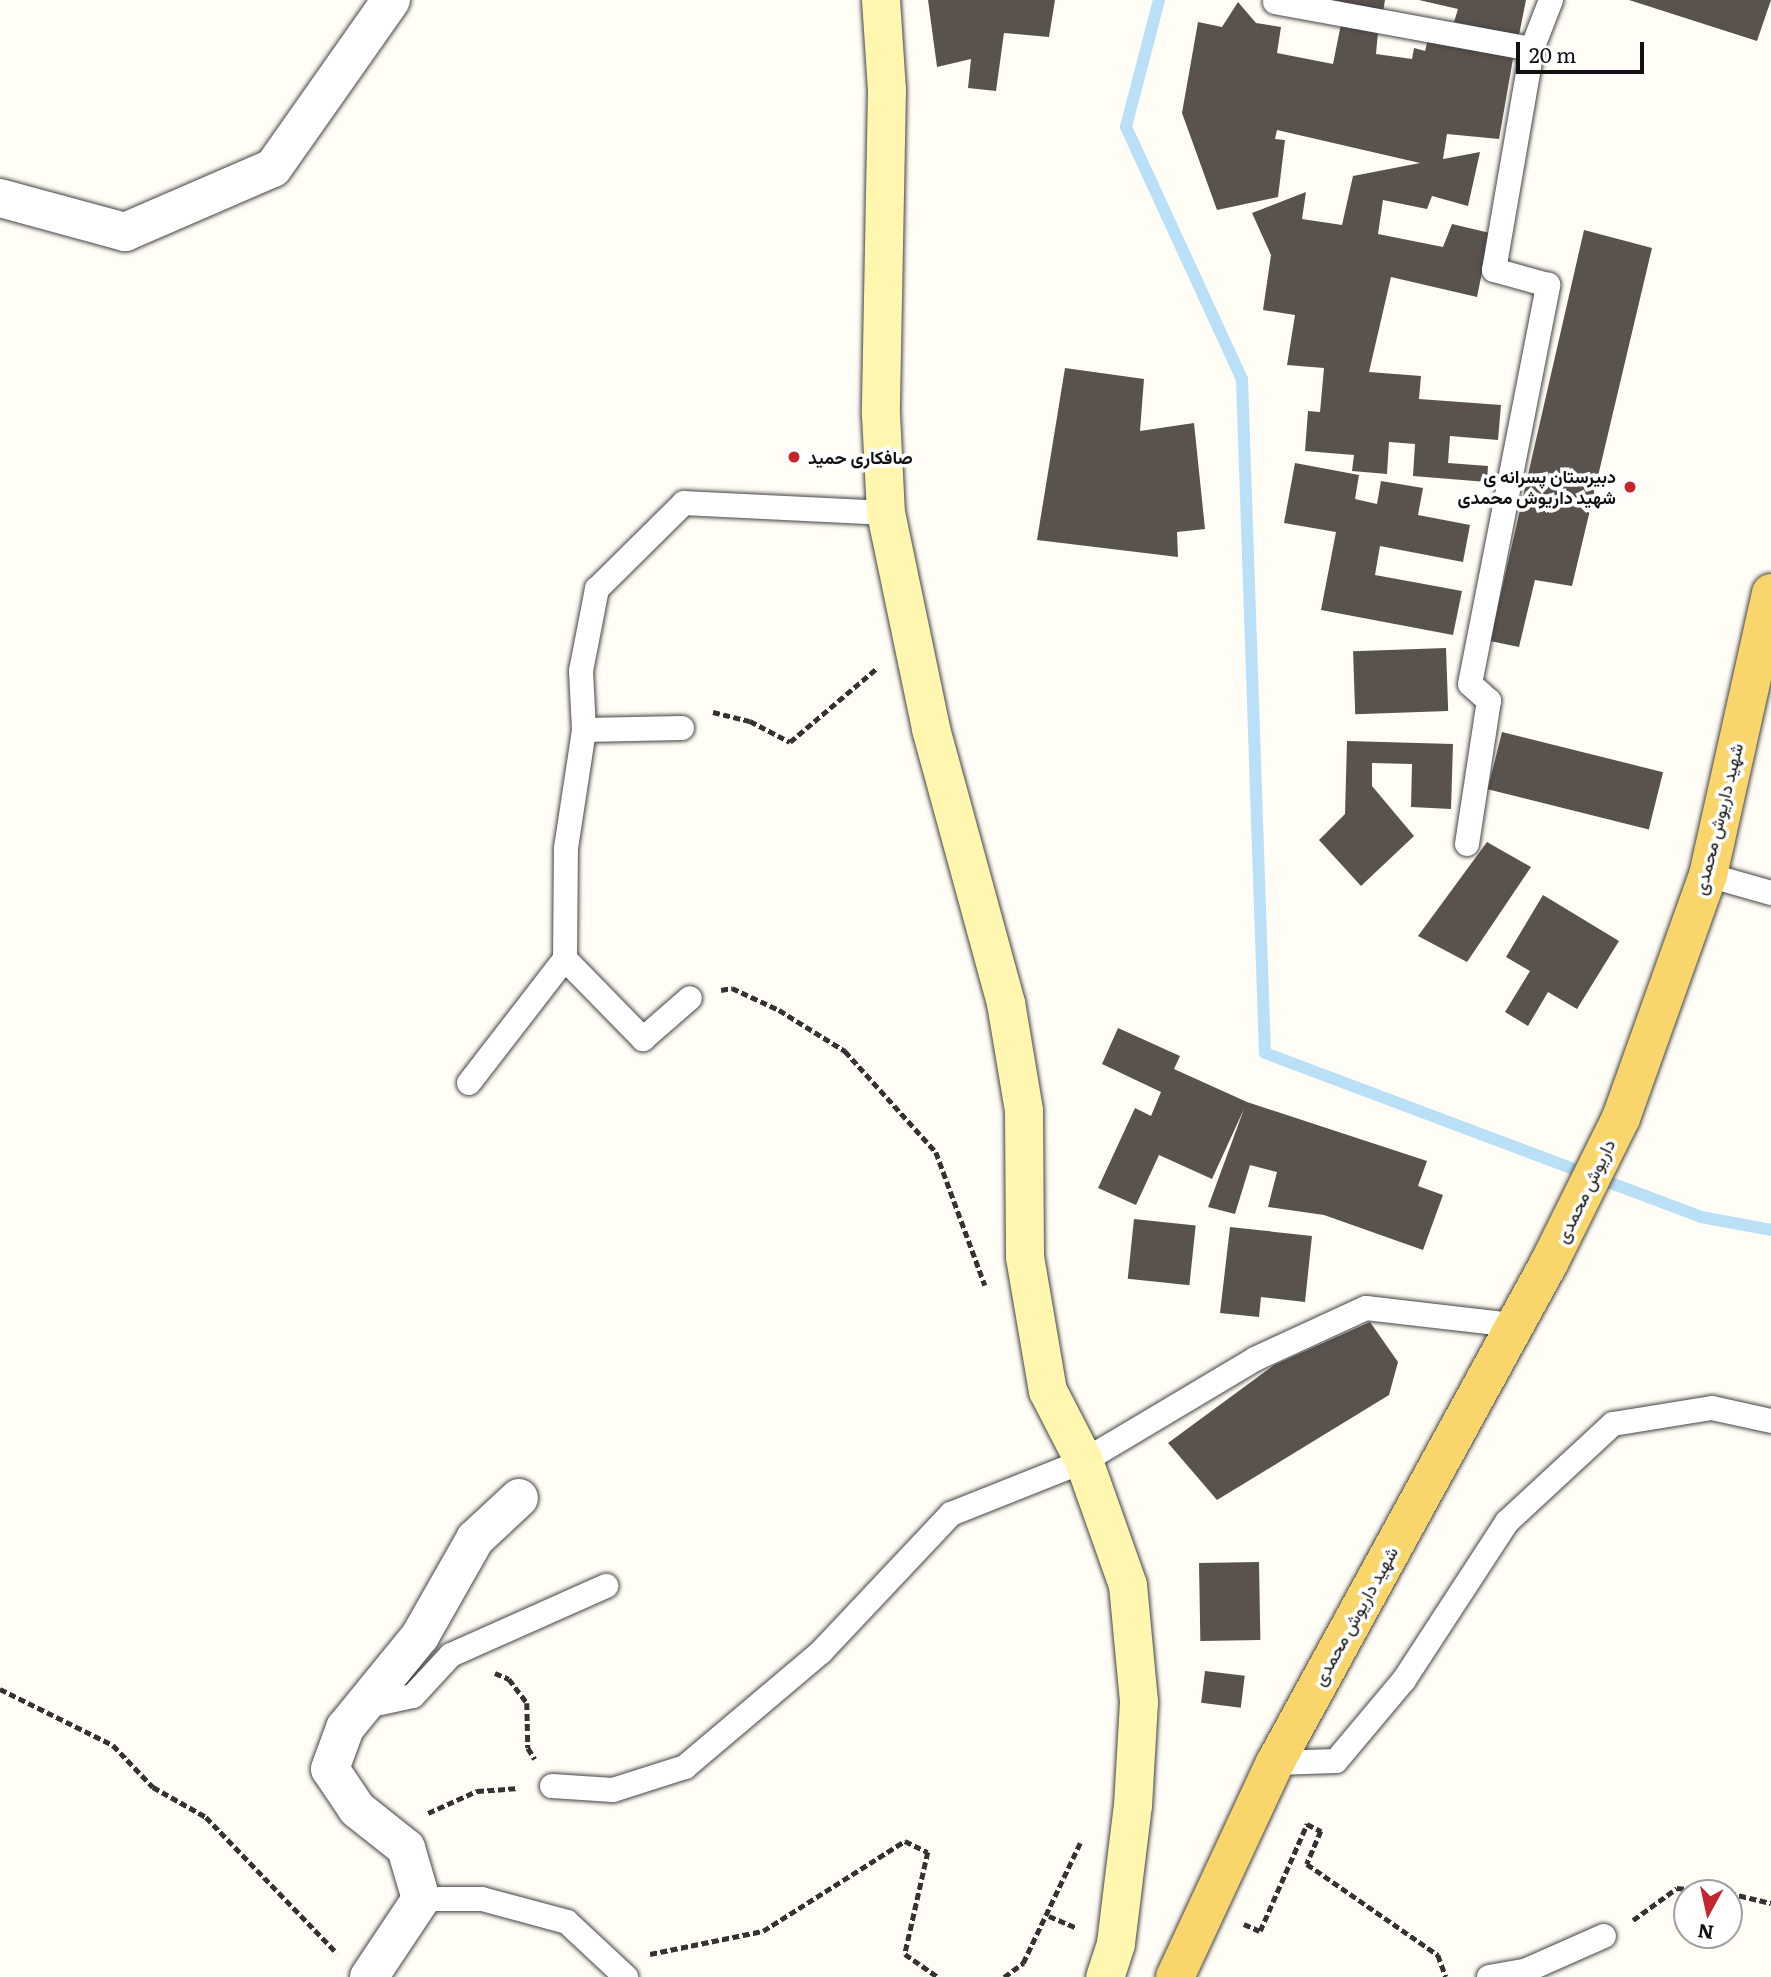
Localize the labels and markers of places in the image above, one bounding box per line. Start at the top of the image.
place label: صافکاری حمید [808,446,913,468]
marker: صافکاری حمید [786,449,802,465]
place label: دبیرستان پسرانه ی شهید داریوش محمدی [1457,466,1616,508]
marker: دبیرستان پسرانه ی شهید داریوش محمدی [1622,479,1638,495]

